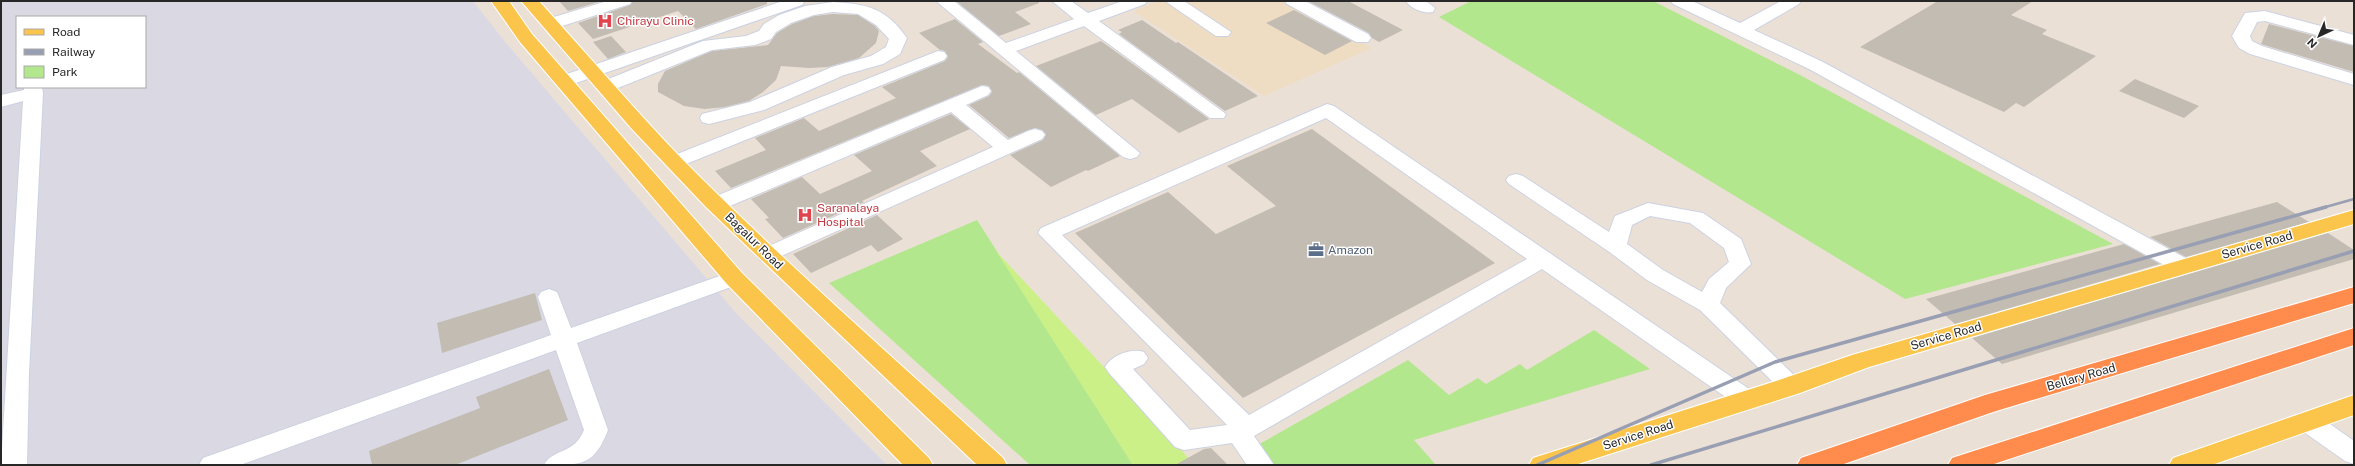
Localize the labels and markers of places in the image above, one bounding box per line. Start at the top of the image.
hospital icon: Chirayu Clinic [596,12,614,30]
place label: Chirayu Clinic [617,14,694,28]
place label: Saranalaya Hospital [817,201,879,229]
hospital icon: Saranalaya Hospital [796,206,814,224]
office icon: Amazon [1307,241,1325,259]
place label: Amazon [1328,243,1373,257]

